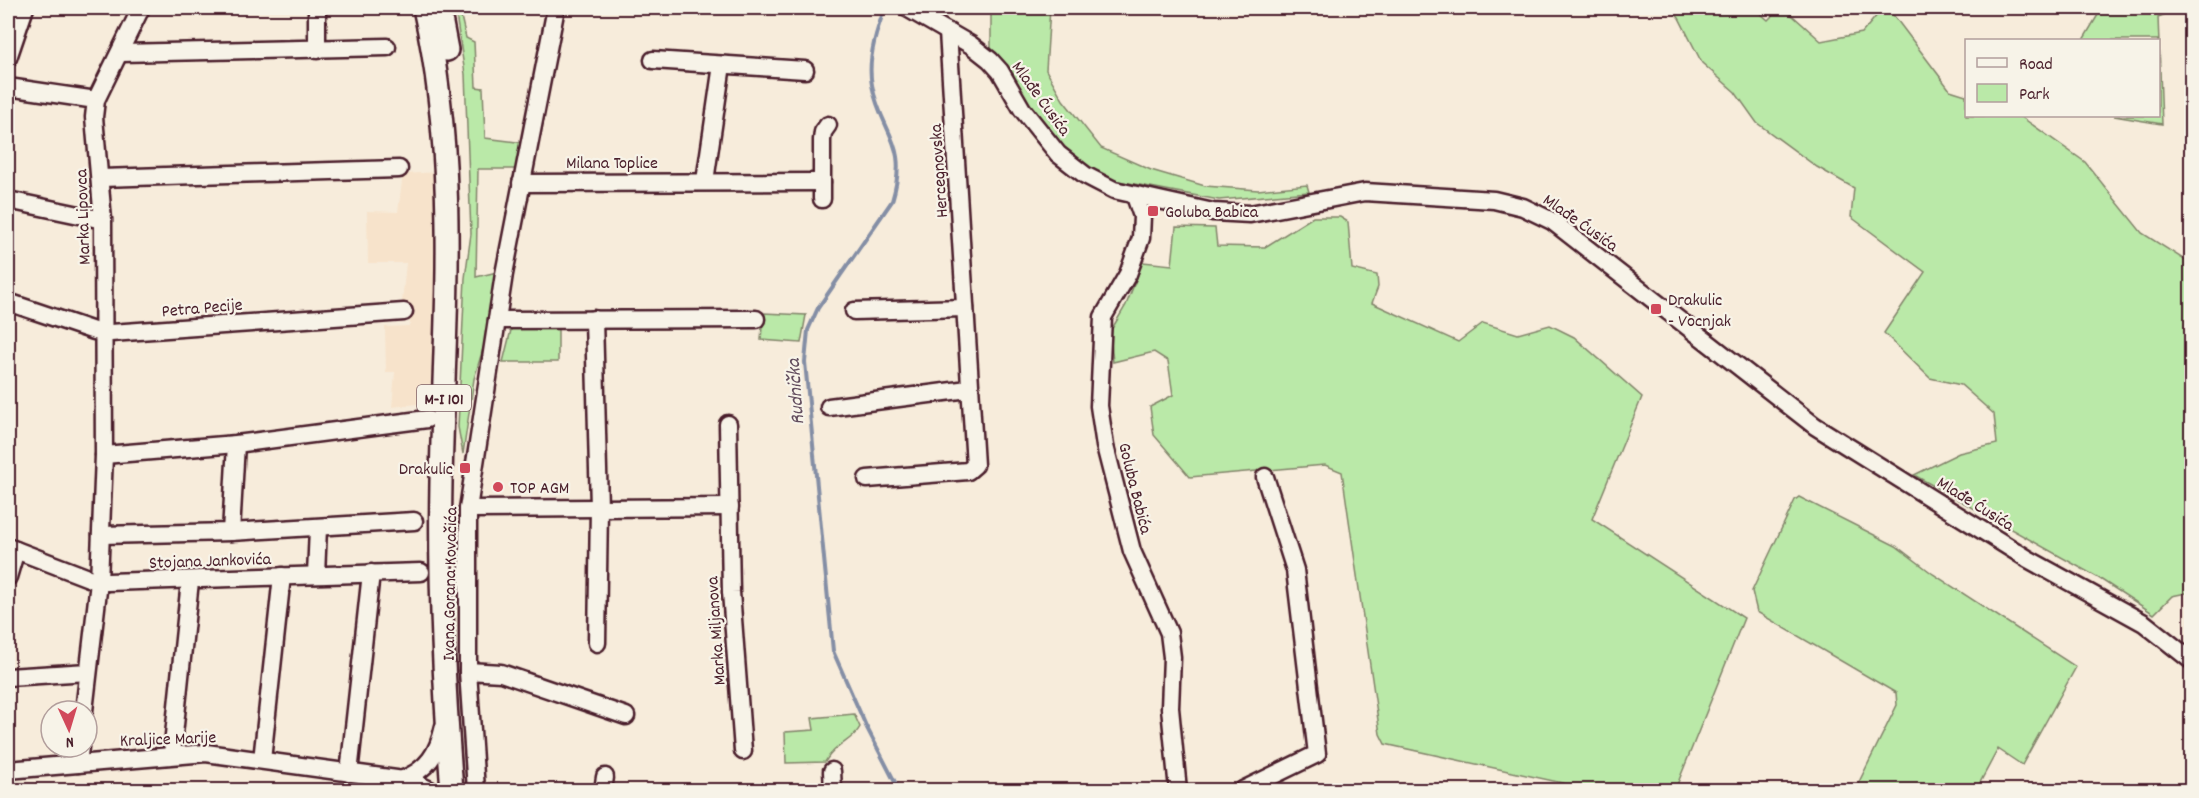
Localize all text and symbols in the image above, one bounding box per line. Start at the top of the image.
legend [1965,39,2160,117]
text: Road [2019,53,2053,78]
street label: Mlađe Ćusića [1004,57,1076,142]
text: Park [2019,83,2050,108]
street label: Hercegnovska [925,122,956,219]
street label: Milana Toplice [566,152,658,177]
street label: Marka Lipovca [70,168,99,265]
street label: Mlađe Ćusića [1537,189,1623,260]
place label: Goluba Babica [1165,201,1259,226]
marker: Goluba Babica [1146,204,1160,218]
place label: Drakulic - Vocnjak [1668,289,1731,335]
street label: Petra Pecije [161,293,244,325]
marker: Drakulic - Vocnjak [1649,302,1663,316]
water label: Rudnička [781,356,813,426]
road number: M-I 101 [417,385,471,411]
street label: Goluba Babića [1110,440,1157,537]
place label: Drakulic [399,458,453,483]
marker: Drakulic [458,461,472,475]
street label: Mlađe Ćusića [1931,471,2019,539]
place label: TOP AGM [510,477,569,502]
marker: TOP AGM [491,480,505,494]
street label: Ivana Gorana Kovačića [438,506,465,661]
street label: Stojana Jankovića [149,548,272,577]
street label: Marka Miljanova [701,575,734,686]
north arrow [39,699,99,759]
street label: Kraljice Marije [119,726,217,755]
text: N [65,730,75,753]

